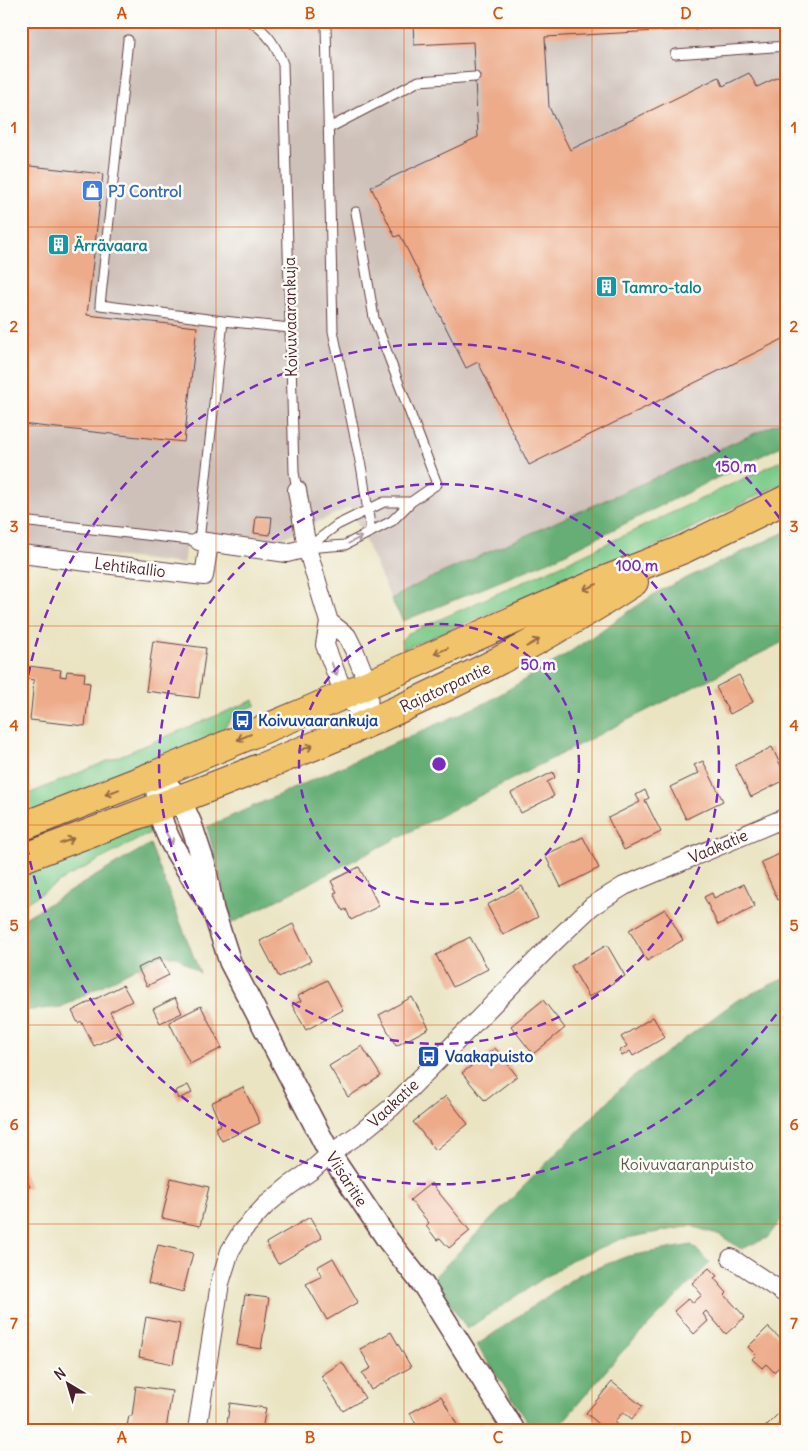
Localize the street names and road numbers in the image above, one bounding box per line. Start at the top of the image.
street label: Koivuvaarankuja [279,257,301,377]
street label: Lehtikallio [93,553,167,581]
street label: Rajatorpantie [396,657,494,717]
street label: Vaakatie [685,825,751,867]
street label: Vaakatie [363,1074,423,1132]
street label: Viisaritie [322,1148,372,1210]

